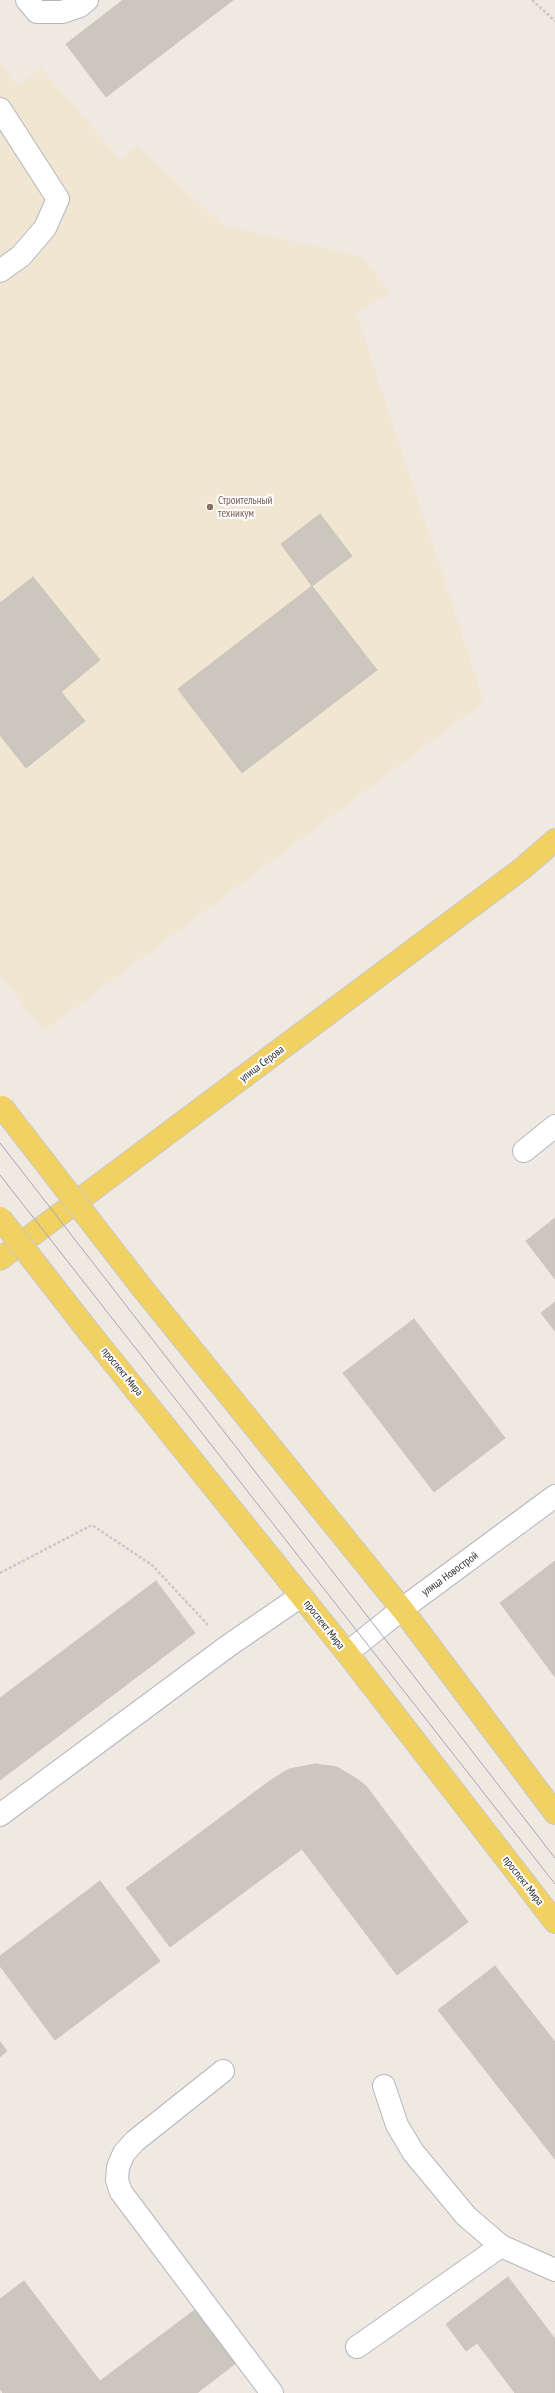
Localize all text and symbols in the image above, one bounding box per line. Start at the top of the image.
place label: Строительный техникум [218,494,272,520]
marker: Строительный техникум [205,502,215,512]
street label: улица Серова [237,1043,287,1085]
street label: проспект Мира [98,1345,146,1399]
street label: улица Новострой [419,1549,481,1599]
street label: проспект Мира [301,1598,347,1652]
street label: проспект Мира [500,1854,546,1908]

